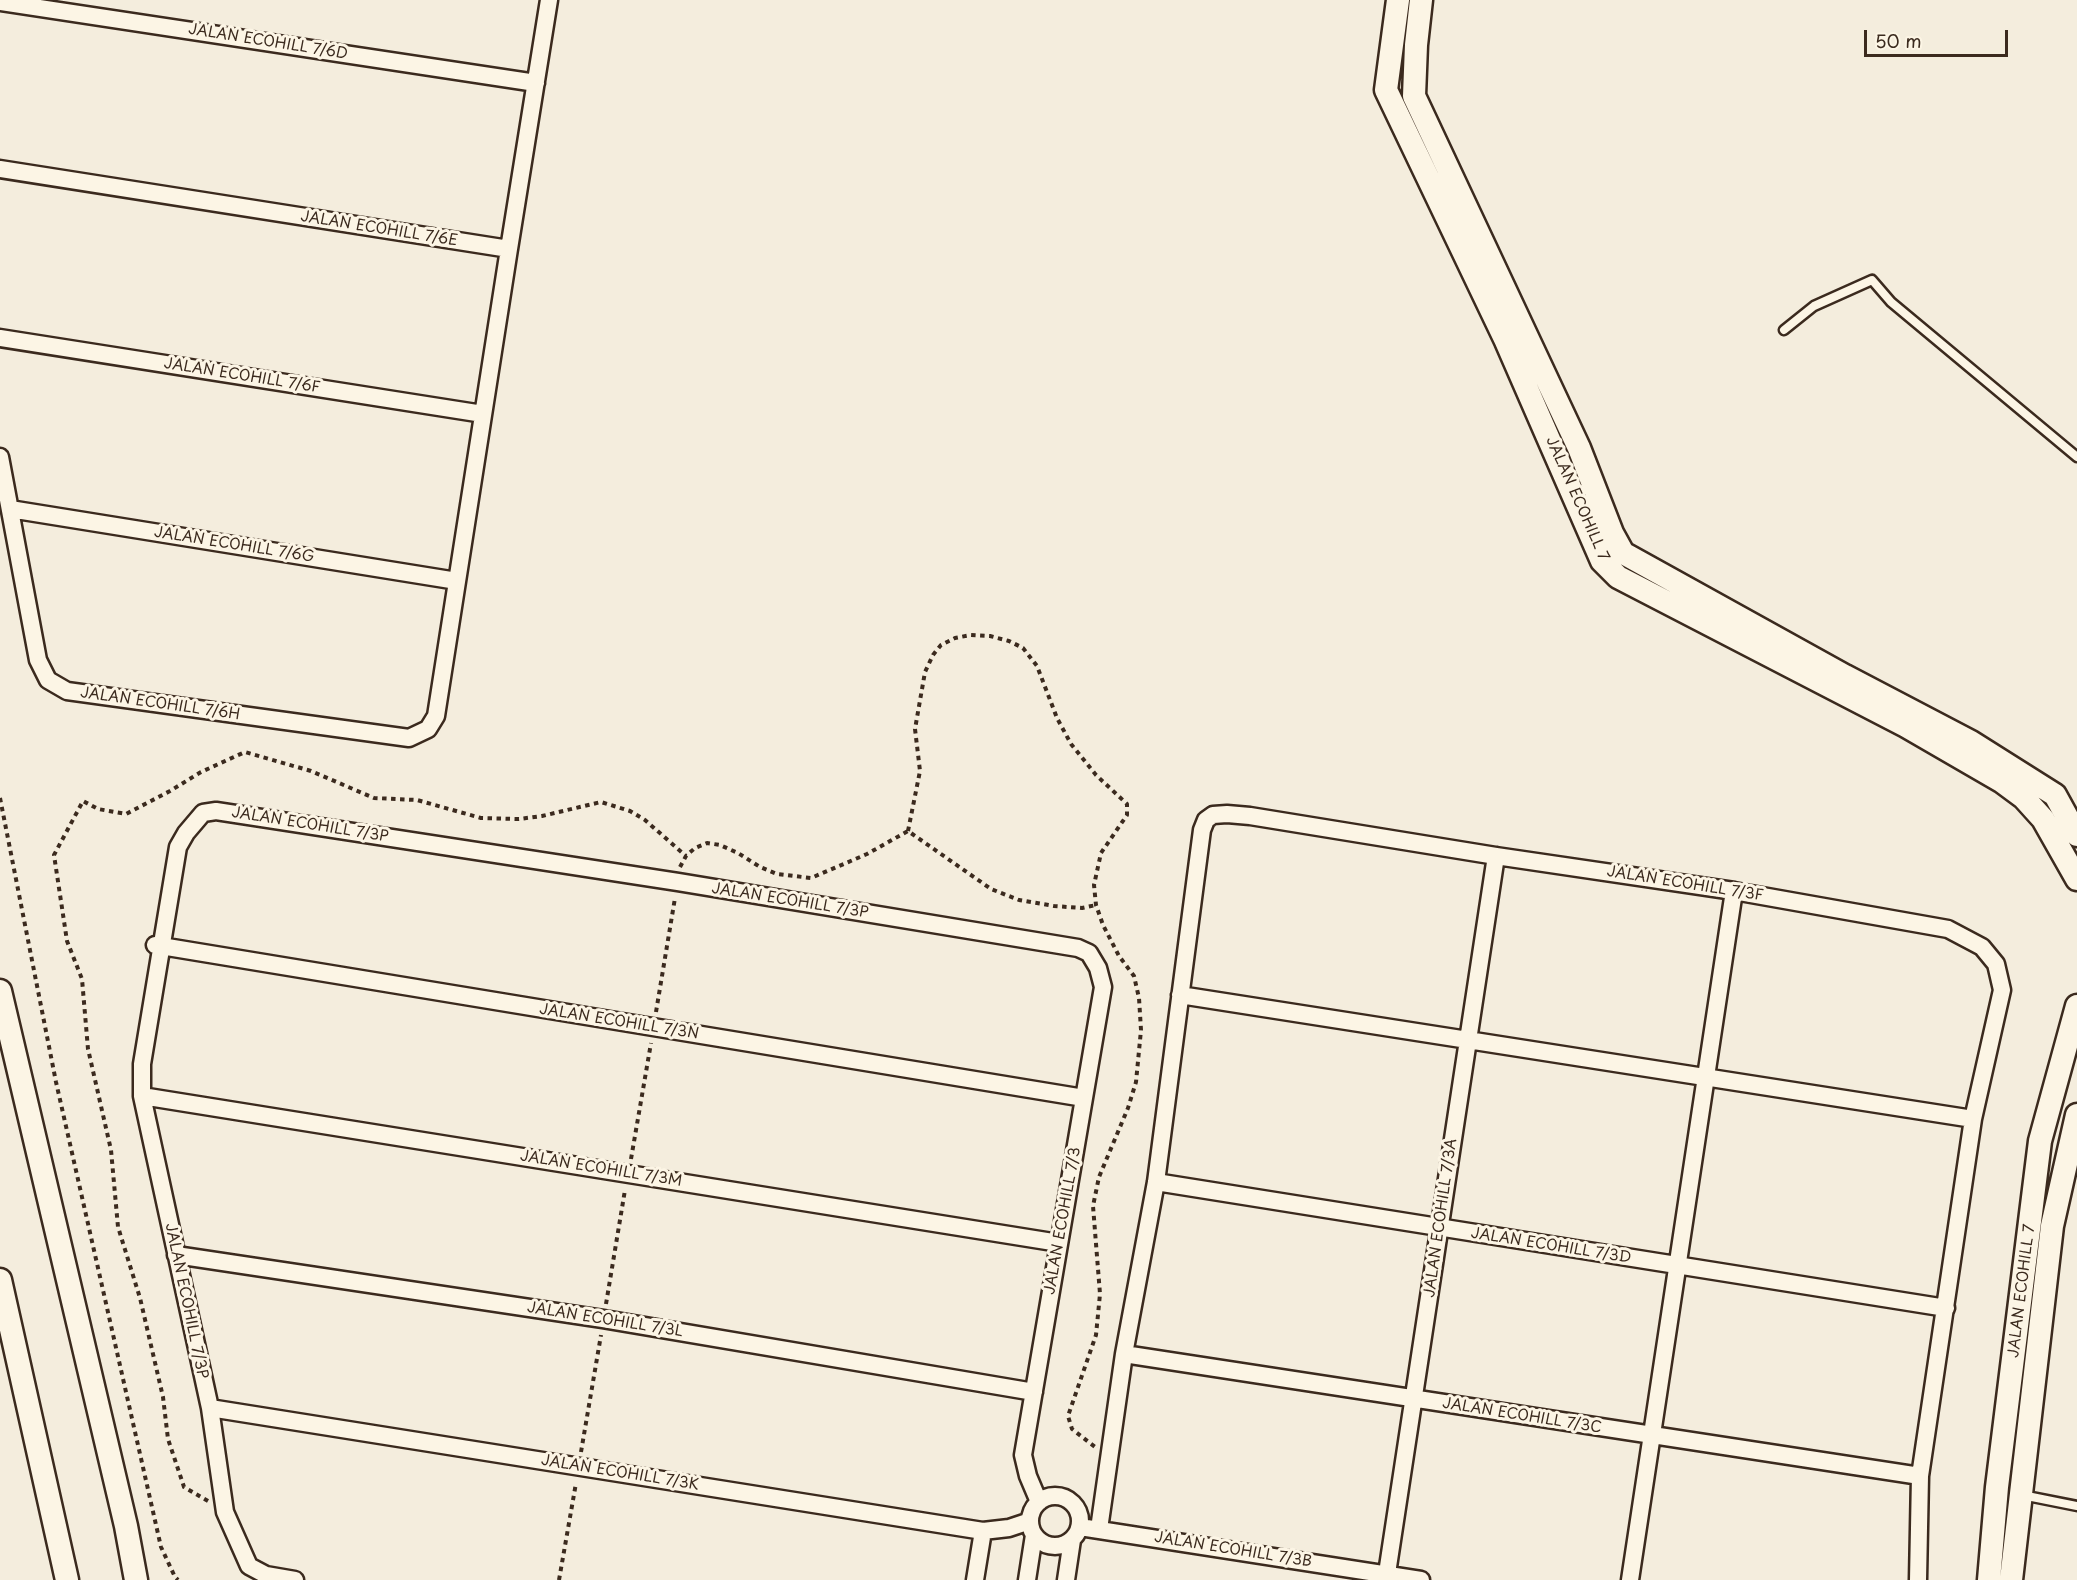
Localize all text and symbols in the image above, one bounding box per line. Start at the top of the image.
scale bar [1867,18,2011,56]
street label: JALAN ECOHILL 7/6D [187,20,349,64]
text: 50 m [1875,27,1922,54]
street label: JALAN ECOHILL 7/6E [299,208,459,250]
street label: JALAN ECOHILL 7/6F [163,355,321,397]
street label: JALAN ECOHILL 7 [1541,434,1613,564]
street label: JALAN ECOHILL 7/6G [153,523,315,567]
street label: JALAN ECOHILL 7/6H [79,684,241,724]
street label: JALAN ECOHILL 7/3P [230,804,390,846]
street label: JALAN ECOHILL 7/3F [1605,863,1765,905]
street label: JALAN ECOHILL 7/3P [710,880,870,922]
street label: JALAN ECOHILL 7/3N [538,1001,700,1043]
street label: JALAN ECOHILL 7/3A [1421,1137,1461,1299]
street label: JALAN ECOHILL 7/3 [1041,1146,1085,1296]
street label: JALAN ECOHILL 7/3M [519,1147,683,1191]
street label: JALAN ECOHILL 7/3P [161,1221,211,1381]
street label: JALAN ECOHILL 7 [2005,1223,2039,1359]
street label: JALAN ECOHILL 7/3D [1470,1224,1632,1268]
street label: JALAN ECOHILL 7/3L [526,1299,684,1341]
street label: JALAN ECOHILL 7/3C [1441,1395,1603,1437]
street label: JALAN ECOHILL 7/3K [540,1452,700,1494]
street label: JALAN ECOHILL 7/3B [1153,1529,1313,1571]

